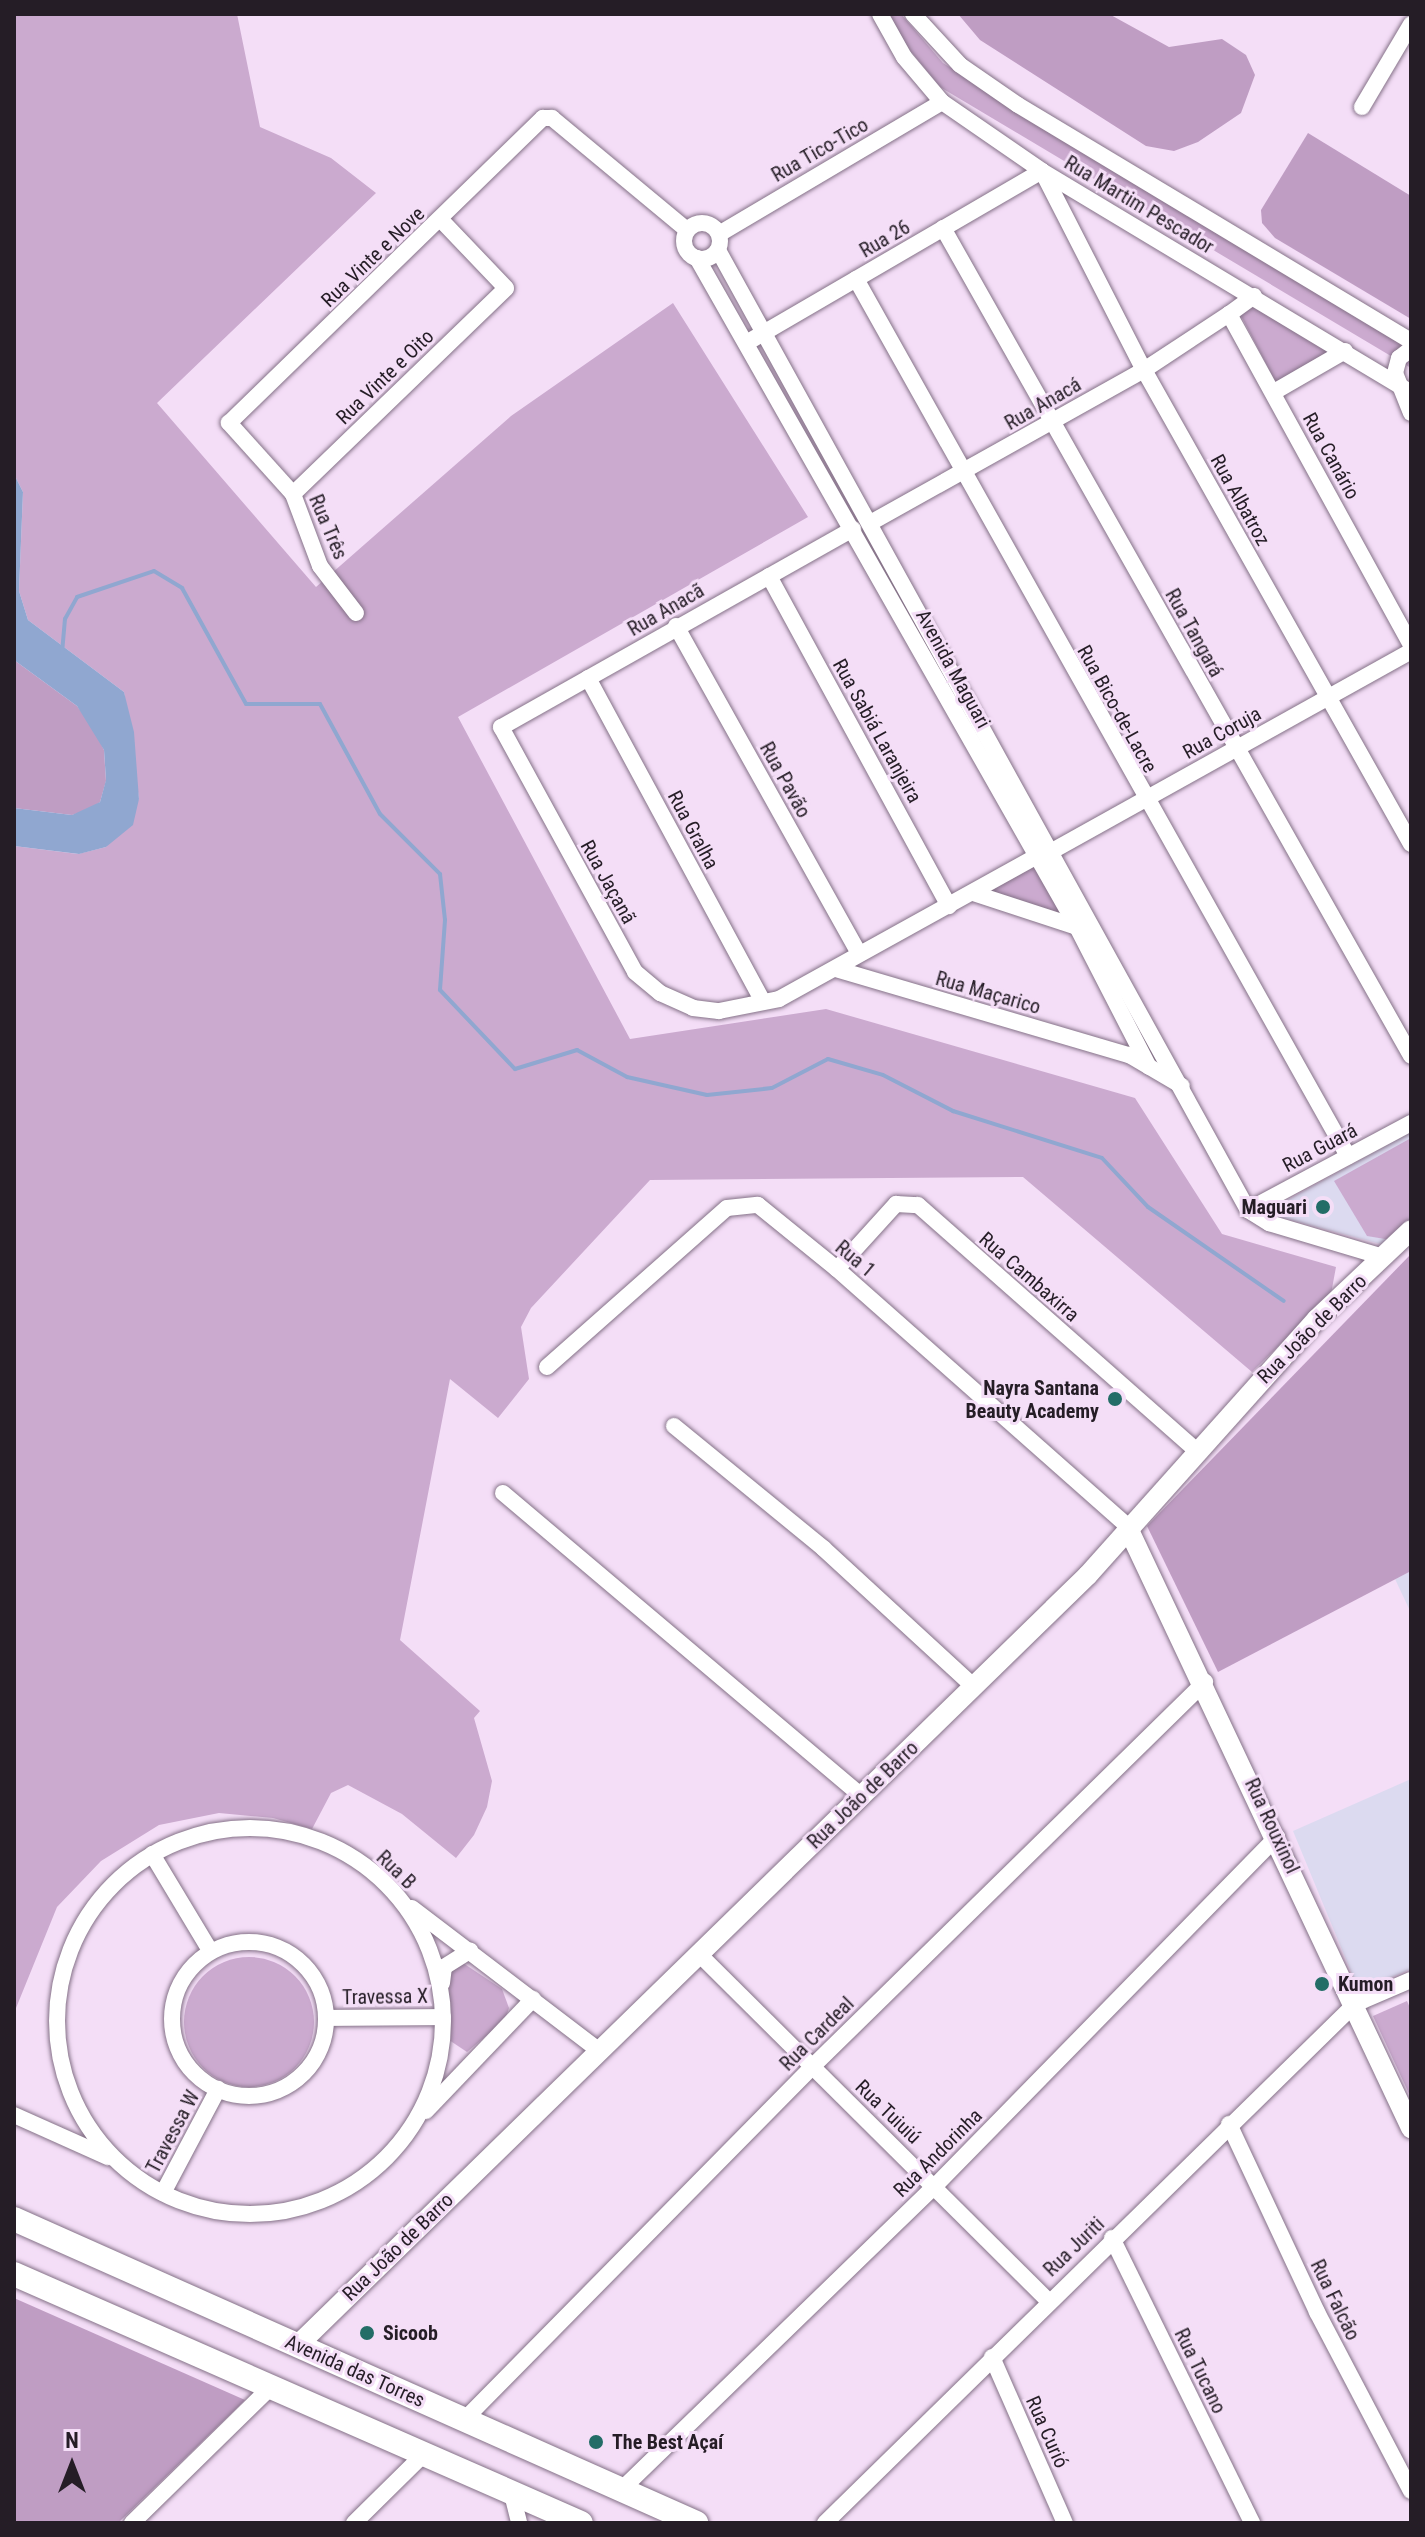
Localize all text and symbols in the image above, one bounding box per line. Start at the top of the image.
street label: Rua Tico-Tico [767,113,873,187]
street label: Rua Martim Pescador [1060,151,1218,259]
street label: Rua Vinte e Nove [317,202,429,312]
street label: Rua 26 [856,215,914,263]
street label: Rua Vinte e Oito [331,325,439,429]
street label: Rua Anacá [1001,373,1085,435]
street label: Rua Canário [1297,408,1365,504]
street label: Rua Albatroz [1205,450,1275,550]
street label: Rua Três [304,491,352,563]
street label: Rua Anacã [624,579,708,641]
street label: Rua Tangará [1160,584,1228,682]
street label: Avenida Maguari [911,606,995,732]
street label: Rua Bico-de-Lacre [1072,641,1162,777]
street label: Rua Sabiá Laranjeira [828,655,926,807]
street label: Rua Coruja [1179,702,1265,764]
street label: Rua Pavão [754,738,816,822]
street label: Rua Gralha [662,787,724,873]
street label: Rua Jaçanã [575,836,641,928]
street label: Rua Maçarico [933,967,1043,1019]
street label: Rua Guará [1279,1118,1361,1178]
place label: Maguari [1241,1195,1307,1219]
marker: Maguari [1314,1198,1332,1216]
street label: Rua Cambaxirra [974,1227,1084,1327]
street label: Rua 1 [830,1236,880,1282]
street label: Rua João de Barro [1252,1269,1372,1389]
place label: Nayra Santana Beauty Academy [966,1376,1099,1423]
marker: Nayra Santana Beauty Academy [1106,1390,1124,1408]
street label: Rua João de Barro [803,1736,923,1854]
street label: Rua Rouxinol [1239,1774,1305,1878]
street label: Rua B [371,1846,421,1894]
place label: Kumon [1338,1972,1393,1996]
marker: Kumon [1313,1975,1331,1993]
street label: Travessa X [342,1984,428,2010]
street label: Rua Cardeal [775,1992,859,2076]
street label: Rua Tuiuiú [850,2075,926,2149]
street label: Travessa W [141,2087,205,2177]
street label: Rua Andorinha [889,2104,987,2202]
street label: Rua João de Barro [338,2188,458,2306]
street label: Rua Juriti [1039,2212,1109,2282]
street label: Rua Falcão [1305,2256,1365,2344]
place label: Sicoob [383,2321,438,2345]
marker: Sicoob [358,2324,376,2342]
street label: Rua Tucano [1169,2324,1231,2418]
street label: Avenida das Torres [281,2329,429,2413]
street label: Rua Curió [1021,2392,1073,2472]
north arrow [32,2425,112,2505]
text: N [65,2428,79,2453]
place label: The Best Açaí [612,2430,723,2454]
marker: The Best Açaí [587,2433,605,2451]

